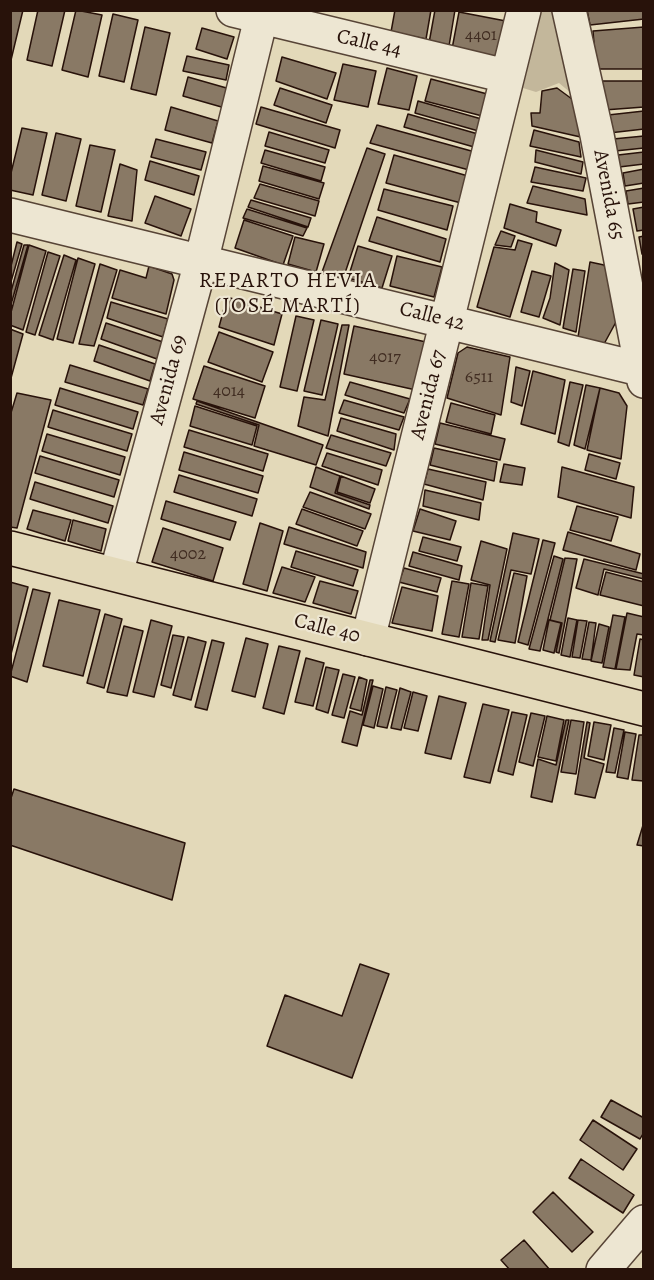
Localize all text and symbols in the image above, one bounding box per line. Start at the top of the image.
street label: Calle 44 [334,24,404,64]
house number: 4401 [465,25,497,47]
street label: Avenida 65 [587,148,629,242]
district label: REPARTO HEVIA (JOSÉ MARTÍ) [199,269,377,320]
street label: Calle 42 [397,297,467,337]
street label: Avenida 69 [145,332,193,428]
house number: 4017 [369,347,401,369]
street label: Avenida 67 [406,348,452,442]
house number: 6511 [465,367,493,389]
house number: 4014 [213,381,245,403]
house number: 4002 [170,544,206,566]
street label: Calle 40 [291,609,363,649]

